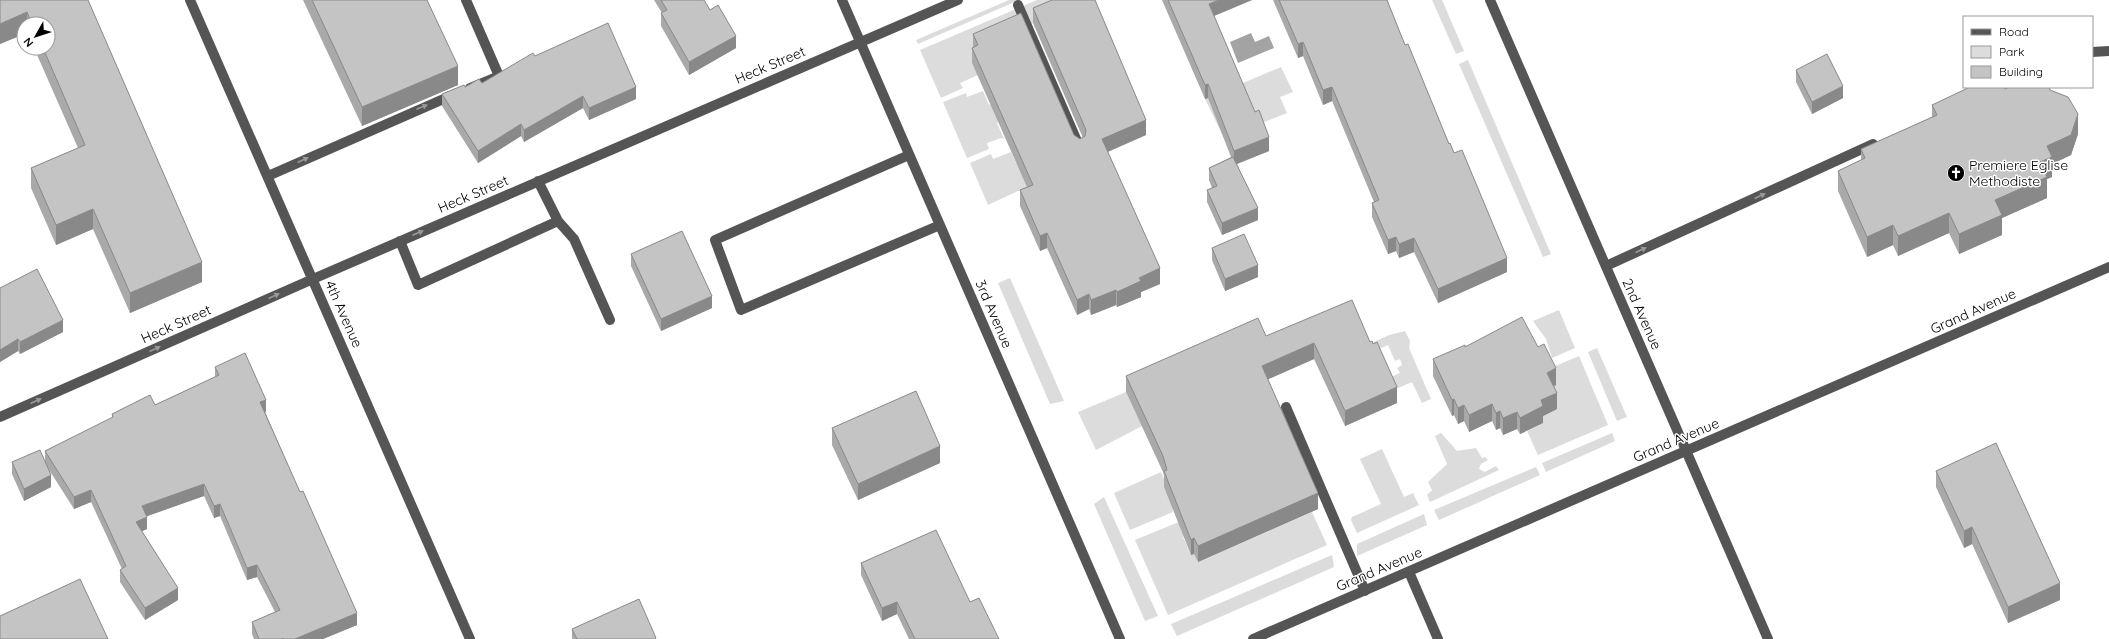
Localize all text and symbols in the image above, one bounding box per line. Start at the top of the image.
north arrow [16,16,56,56]
legend [1963,16,2093,88]
text: Road [1999,24,2029,39]
text: N [20,35,36,50]
street label: Heck Street [732,42,808,88]
text: Park [1999,44,2024,59]
text: Building [1999,64,2043,79]
one-way arrow [417,104,428,110]
one-way arrow [298,156,310,162]
place label: Premiere Eglise Methodiste [1969,156,2068,190]
church icon: Premiere Eglise Methodiste [1946,163,1966,183]
street label: Heck Street [435,171,511,217]
one-way arrow [1754,193,1765,199]
one-way arrow [413,230,424,236]
one-way arrow [1636,247,1647,253]
street label: 2nd Avenue [1618,276,1666,352]
street label: 3rd Avenue [972,277,1017,351]
street label: 4th Avenue [321,278,367,351]
street label: Grand Avenue [1927,284,2019,338]
one-way arrow [268,293,279,299]
street label: Heck Street [138,300,214,347]
one-way arrow [149,346,160,352]
one-way arrow [30,398,41,404]
street label: Grand Avenue [1630,414,1722,466]
street label: Grand Avenue [1333,543,1425,595]

